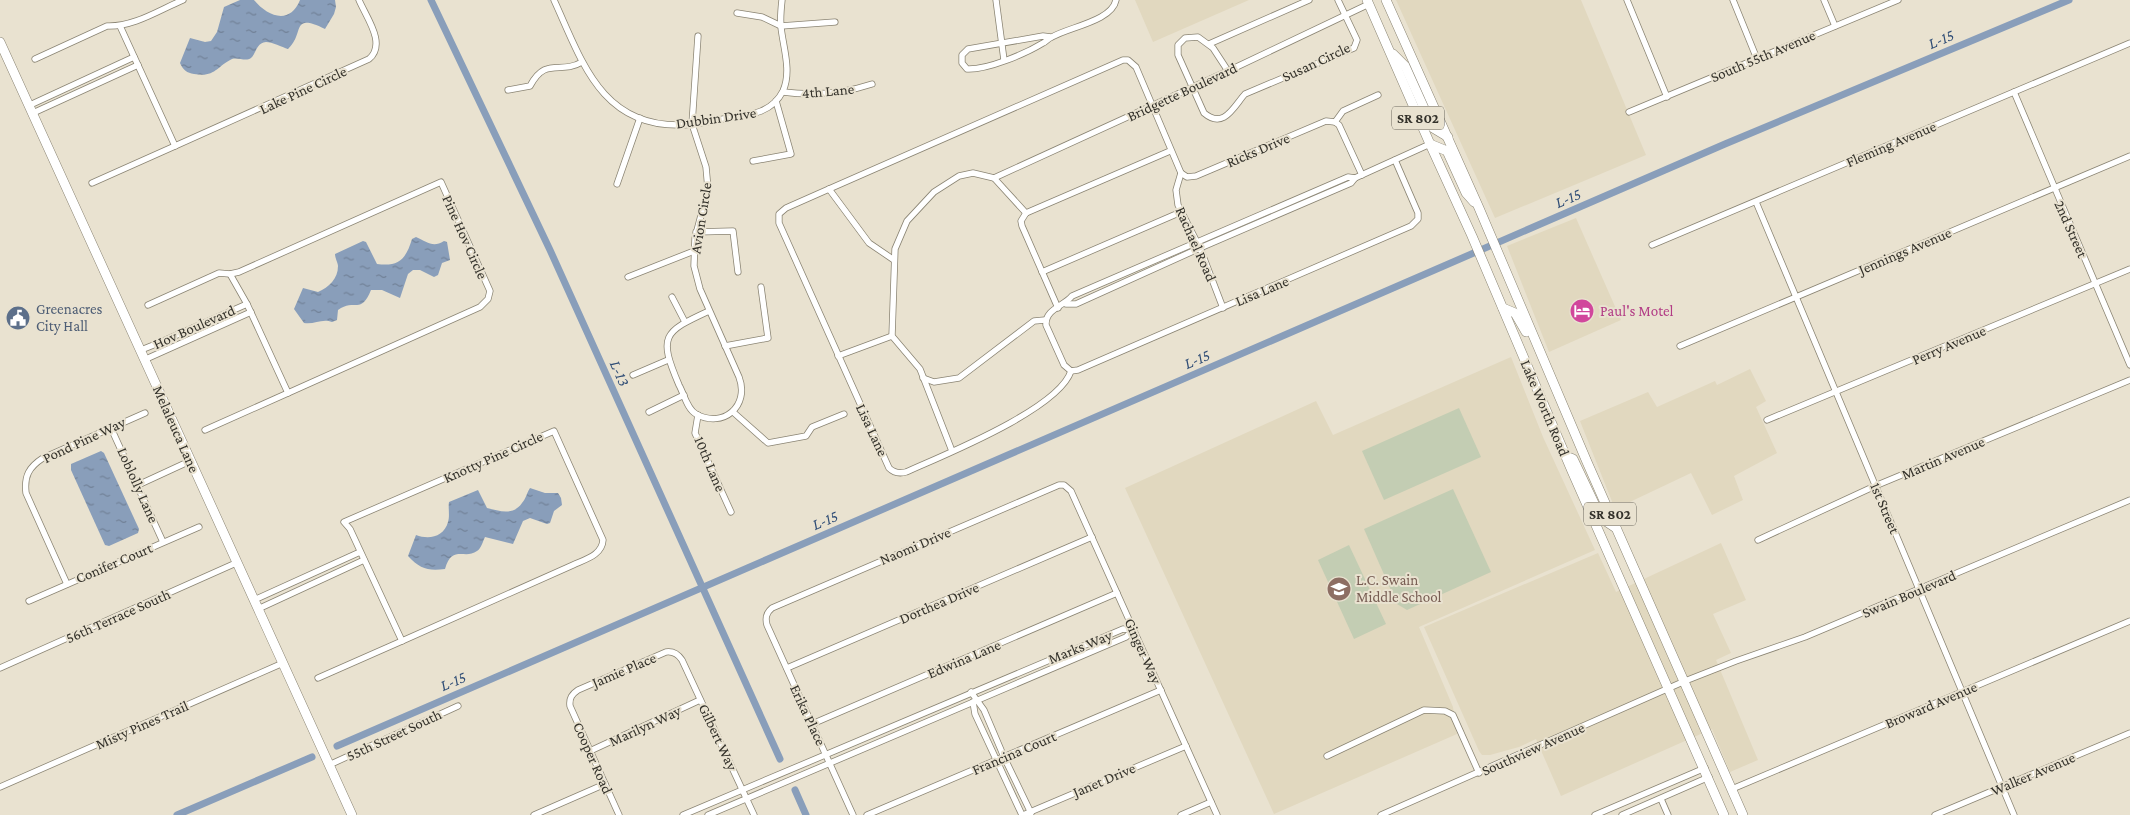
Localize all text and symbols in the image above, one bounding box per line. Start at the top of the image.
water label: L-15 [1926,26,1957,52]
street label: South 55th Avenue [1708,27,1818,85]
street label: Susan Circle [1279,39,1353,85]
street label: Bridgette Boulevard [1125,60,1240,125]
street label: Lake Pine Circle [257,63,349,117]
street label: 4th Lane [801,81,855,101]
street label: Dubbin Drive [675,104,758,132]
road number: SR 802 [1392,106,1444,130]
street label: Fleming Avenue [1844,118,1939,171]
street label: Ricks Drive [1224,129,1292,170]
street label: Avion Circle [687,181,715,255]
water label: L-15 [1553,185,1584,211]
street label: Pine Hov Circle [439,192,491,282]
street label: 2nd Street [2051,198,2091,261]
street label: Rachael Road [1172,204,1220,284]
street label: Jennings Avenue [1854,224,1955,279]
street label: Lisa Lane [1233,273,1291,309]
hotel icon: Paul's Motel [1569,298,1595,324]
place label: Greenacres City Hall [36,301,103,335]
street label: Hov Boulevard [151,302,237,352]
place label: Paul's Motel [1600,303,1674,319]
public building icon: Greenacres City Hall [5,305,31,331]
street label: Perry Avenue [1910,322,1989,369]
water label: L-15 [1182,346,1213,372]
water label: L-13 [607,357,633,389]
street label: Lake Worth Road [1518,357,1573,459]
street label: Melaleuca Lane [150,383,202,475]
street label: Lisa Lane [853,401,891,459]
street label: Pond Pine Way [40,414,128,467]
street label: Knotty Pine Circle [441,428,546,487]
street label: Martin Avenue [1899,433,1987,483]
street label: 10th Lane [691,434,729,494]
street label: Loblolly Lane [113,445,162,526]
street label: 1st Street [1867,480,1903,537]
road number: SR 802 [1584,502,1636,526]
water label: L-15 [810,507,841,533]
street label: Naomi Drive [877,524,953,568]
street label: Conifer Court [73,539,156,586]
street label: Swain Boulevard [1860,567,1958,621]
place label: L.C. Swain Middle School [1356,572,1442,605]
school or university icon: L.C. Swain Middle School [1326,576,1352,602]
street label: Dorthea Drive [897,579,982,627]
street label: 56th Terrace South [63,586,173,646]
street label: Ginger Way [1120,616,1165,687]
street label: Marks Way [1046,627,1115,668]
street label: Edwina Lane [925,636,1003,682]
street label: Jamie Place [588,649,659,692]
water label: L-15 [438,668,469,694]
street label: Broward Avenue [1883,678,1980,732]
street label: Erika Place [787,682,829,748]
street label: Misty Pines Trail [93,697,191,753]
street label: Gilbert Way [695,701,740,773]
street label: Marilyn Way [607,702,684,750]
street label: 55th Street South [344,706,444,764]
street label: Southview Avenue [1479,719,1587,779]
street label: Cooper Road [569,720,616,797]
street label: Francina Court [970,728,1059,778]
street label: Walker Avenue [1988,749,2078,799]
street label: Janet Drive [1068,759,1138,802]

